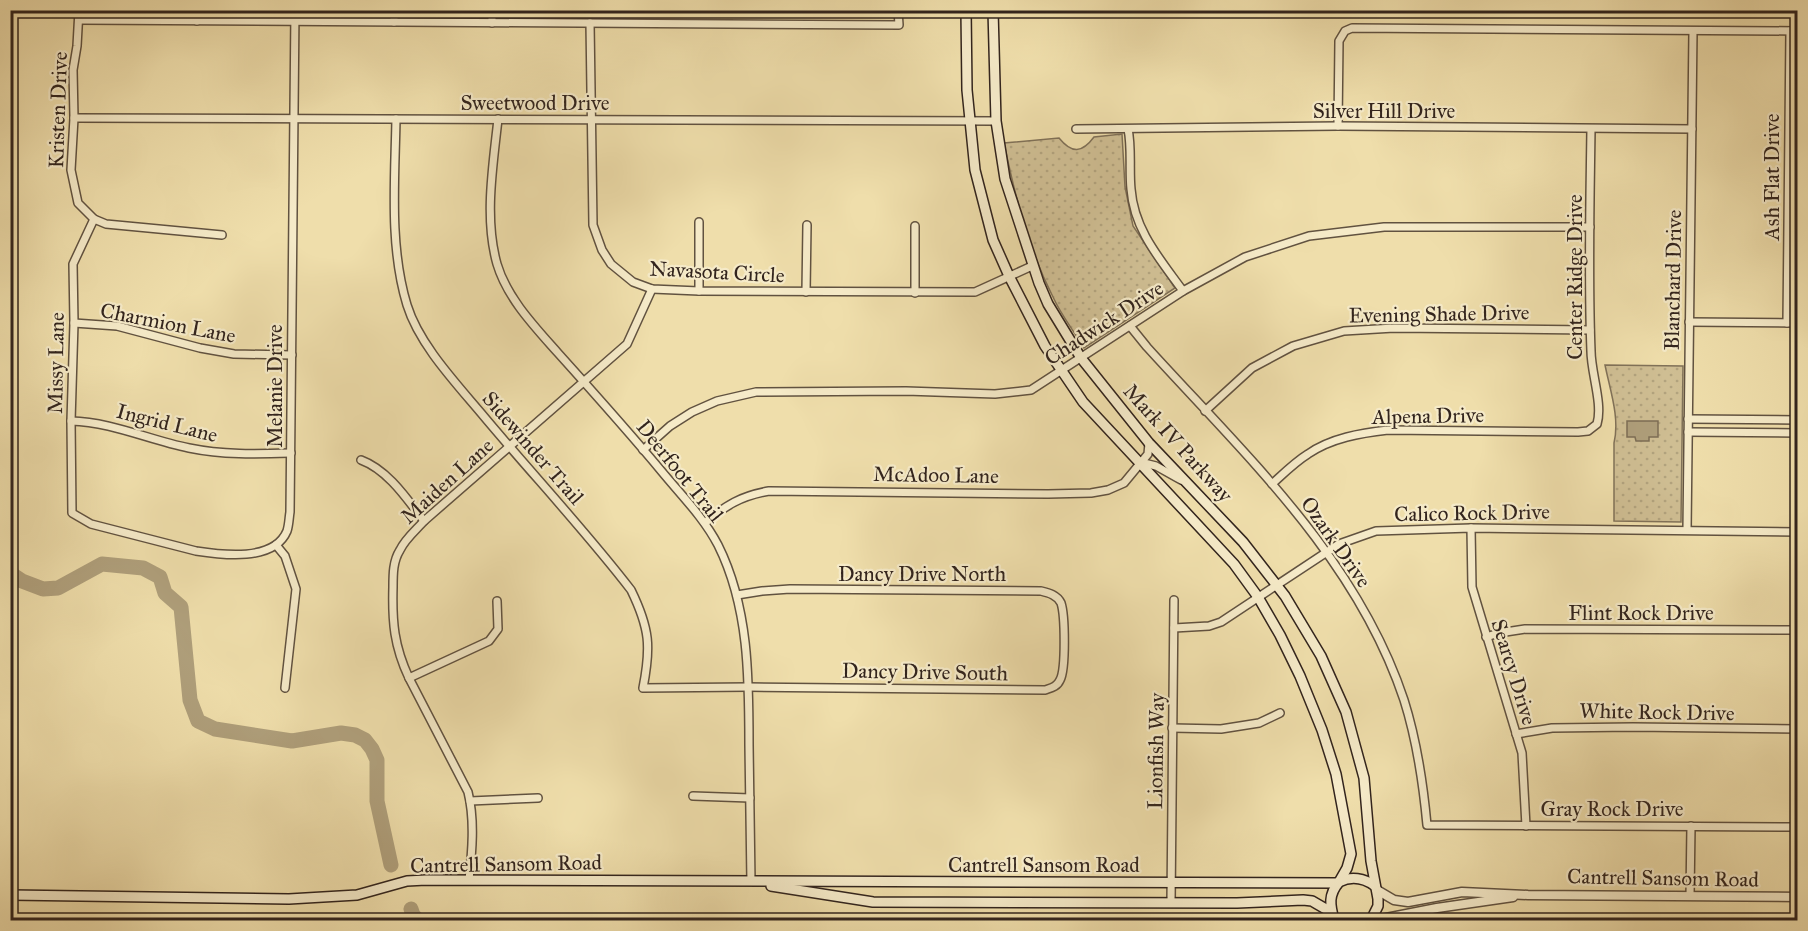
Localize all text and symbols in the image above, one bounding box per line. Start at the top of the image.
street label: Kristen Drive [43,51,73,169]
street label: Sweetwood Drive [460,90,610,116]
street label: Silver Hill Drive [1313,98,1456,124]
street label: Ash Flat Drive [1759,113,1785,241]
street label: Center Ridge Drive [1562,194,1588,360]
street label: Blanchard Drive [1659,209,1687,351]
street label: Navasota Circle [649,255,785,289]
street label: Chadwick Drive [1040,275,1169,371]
street label: Charmion Lane [98,297,238,349]
street label: Evening Shade Drive [1348,299,1530,329]
street label: Missy Lane [42,312,70,414]
street label: Melanie Drive [262,324,288,448]
street label: Mark IV Parkway [1118,378,1239,509]
street label: Sidewinder Trail [477,386,590,510]
street label: Ingrid Lane [114,398,220,448]
street label: Alpena Drive [1371,402,1485,430]
street label: Deerfoot Trail [631,414,729,528]
street label: Maiden Lane [395,432,499,529]
street label: McAdoo Lane [873,461,999,489]
street label: Ozark Drive [1295,491,1377,593]
street label: Calico Rock Drive [1394,499,1550,527]
street label: Dancy Drive North [838,561,1006,587]
street label: Flint Rock Drive [1568,600,1714,626]
street label: Searcy Drive [1486,616,1542,728]
street label: Dancy Drive South [842,658,1009,686]
street label: Lionfish Way [1142,691,1170,810]
street label: White Rock Drive [1579,698,1735,726]
street label: Gray Rock Drive [1540,796,1684,822]
street label: Cantrell Sansom Road [410,849,603,879]
street label: Cantrell Sansom Road [948,852,1140,878]
street label: Cantrell Sansom Road [1567,863,1760,893]

